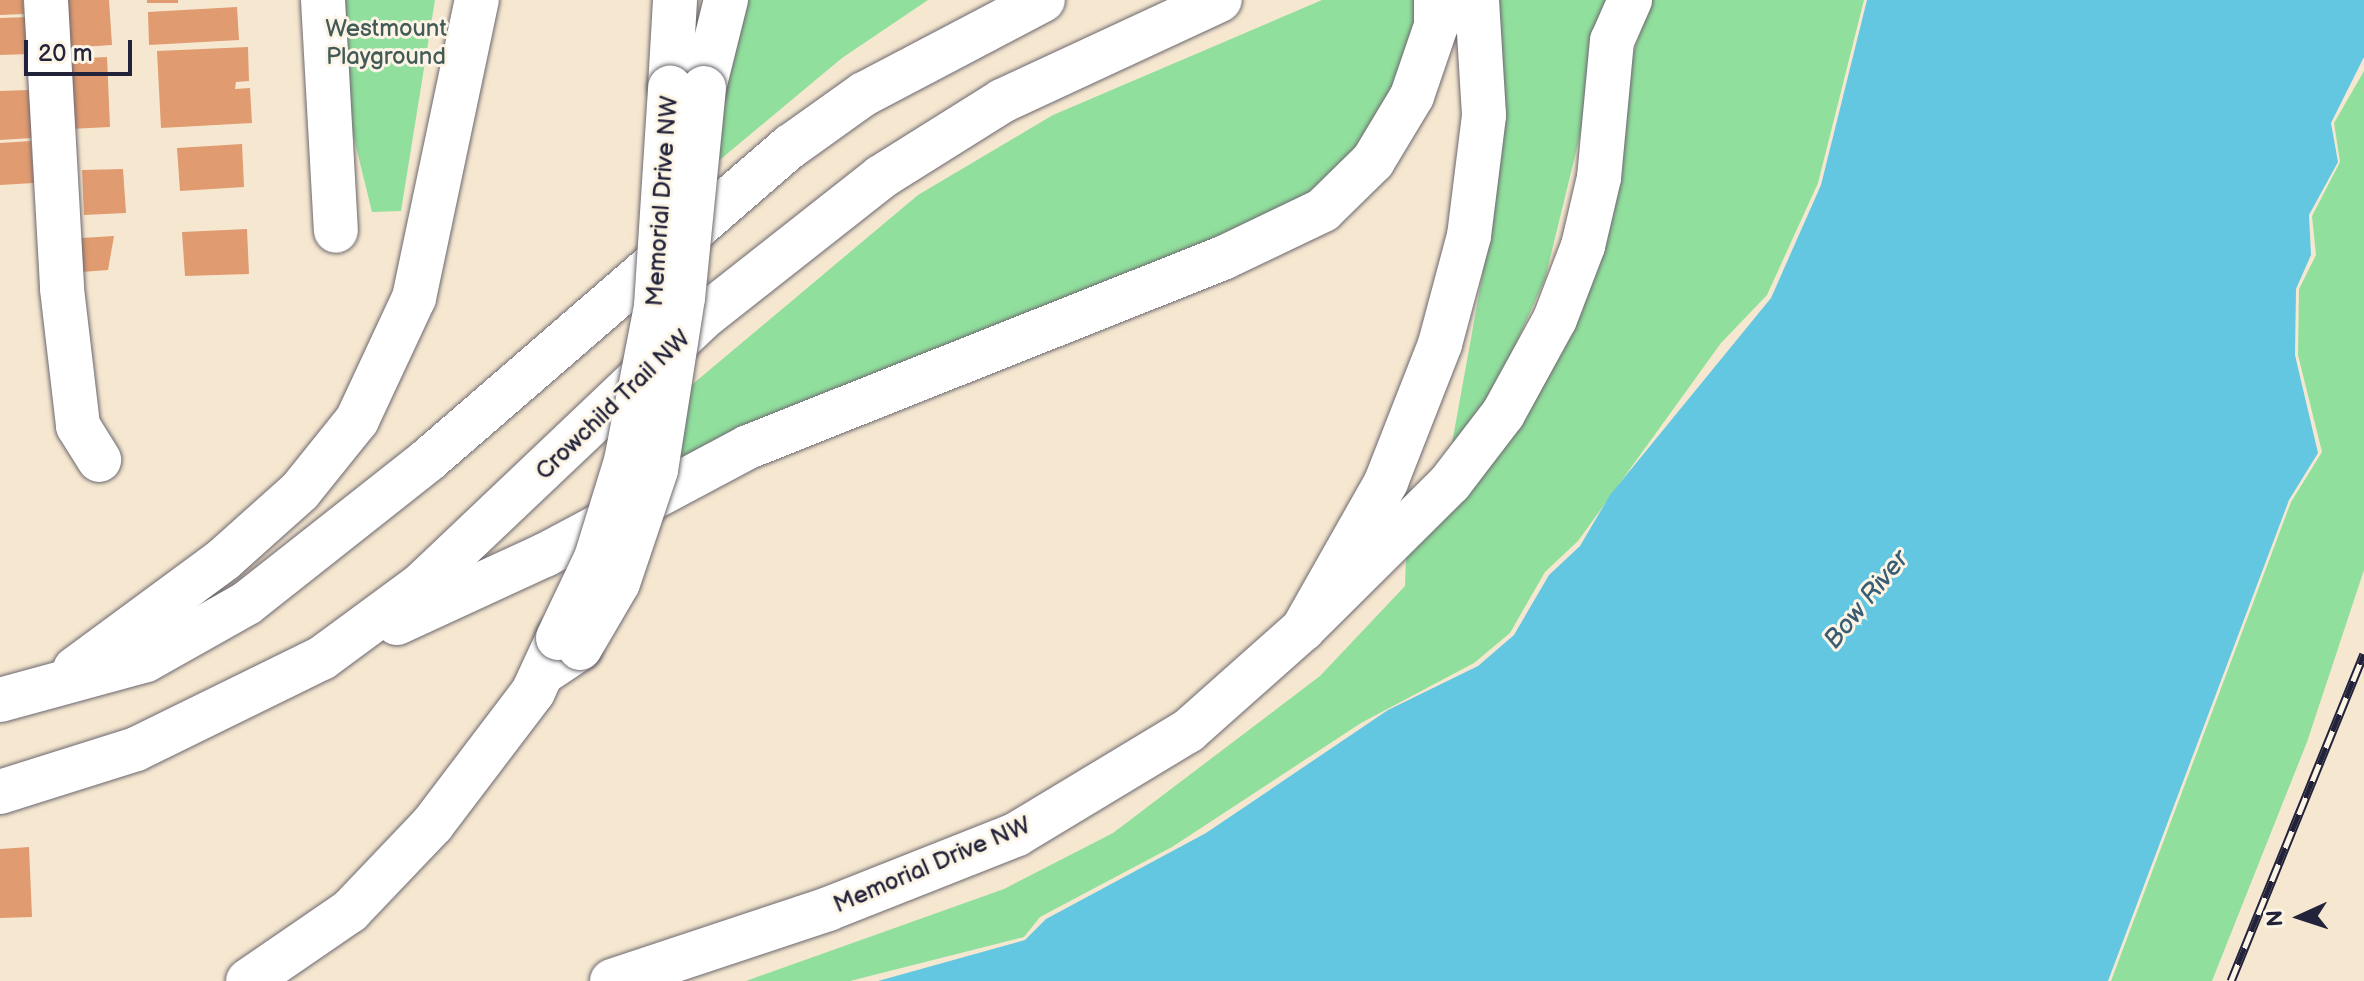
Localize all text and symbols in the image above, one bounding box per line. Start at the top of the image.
park label: Westmount Playground [325,15,447,71]
scale bar [28,24,136,74]
text: 20 m [38,39,93,68]
street label: Memorial Drive NW [640,95,684,307]
street label: Crowchild Trail NW [530,324,696,486]
water label: Bow River [1818,545,1916,655]
street label: Memorial Drive NW [829,810,1035,920]
north arrow [2260,877,2340,957]
text: N [2262,909,2289,927]

